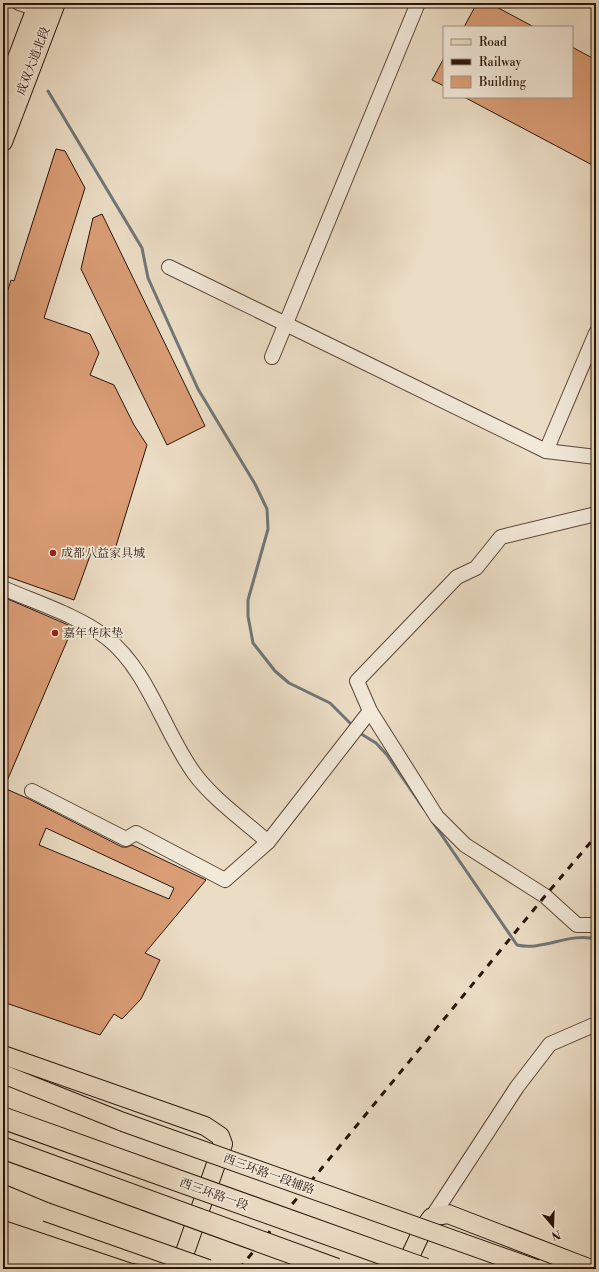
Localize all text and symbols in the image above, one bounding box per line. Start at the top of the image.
street label: 成双大道北段 [14,25,53,97]
legend [443,26,573,98]
text: Road [479,35,507,50]
text: Railway [479,55,521,70]
text: Building [478,75,527,90]
place label: 成都八益家具城 [61,546,145,561]
marker: 成都八益家具城 [48,548,58,558]
place label: 嘉年华床垫 [63,626,123,641]
marker: 嘉年华床垫 [50,628,60,638]
street label: 西三环路一段辅路 [221,1151,317,1198]
street label: 西三环路一段 [177,1175,250,1214]
north arrow [533,1206,573,1246]
text: N [549,1226,562,1243]

